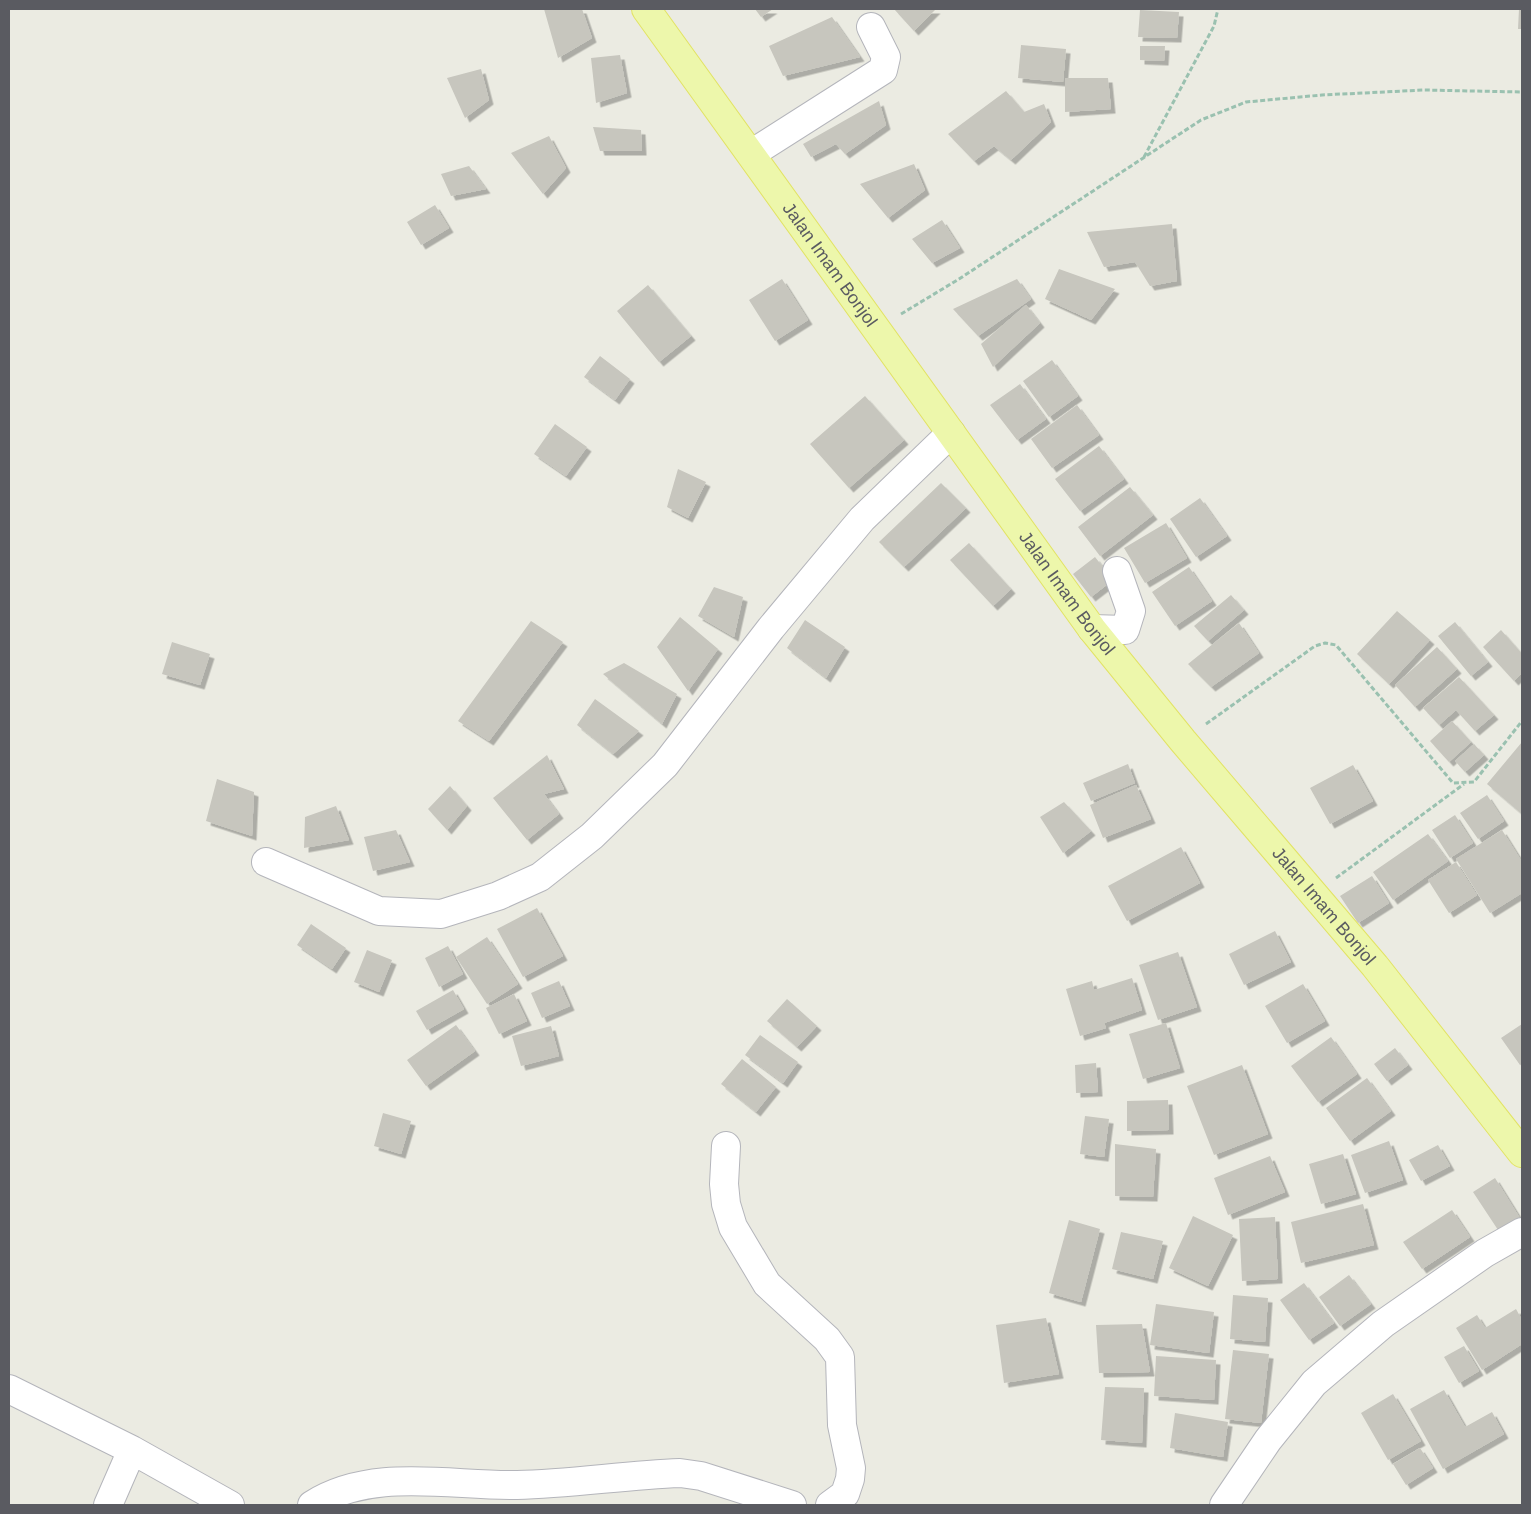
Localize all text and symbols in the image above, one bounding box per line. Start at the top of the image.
street label: Jalan Imam Bonjol [779,199,881,331]
street label: Jalan Imam Bonjol [1015,528,1119,659]
street label: Jalan Imam Bonjol [1268,843,1380,969]

